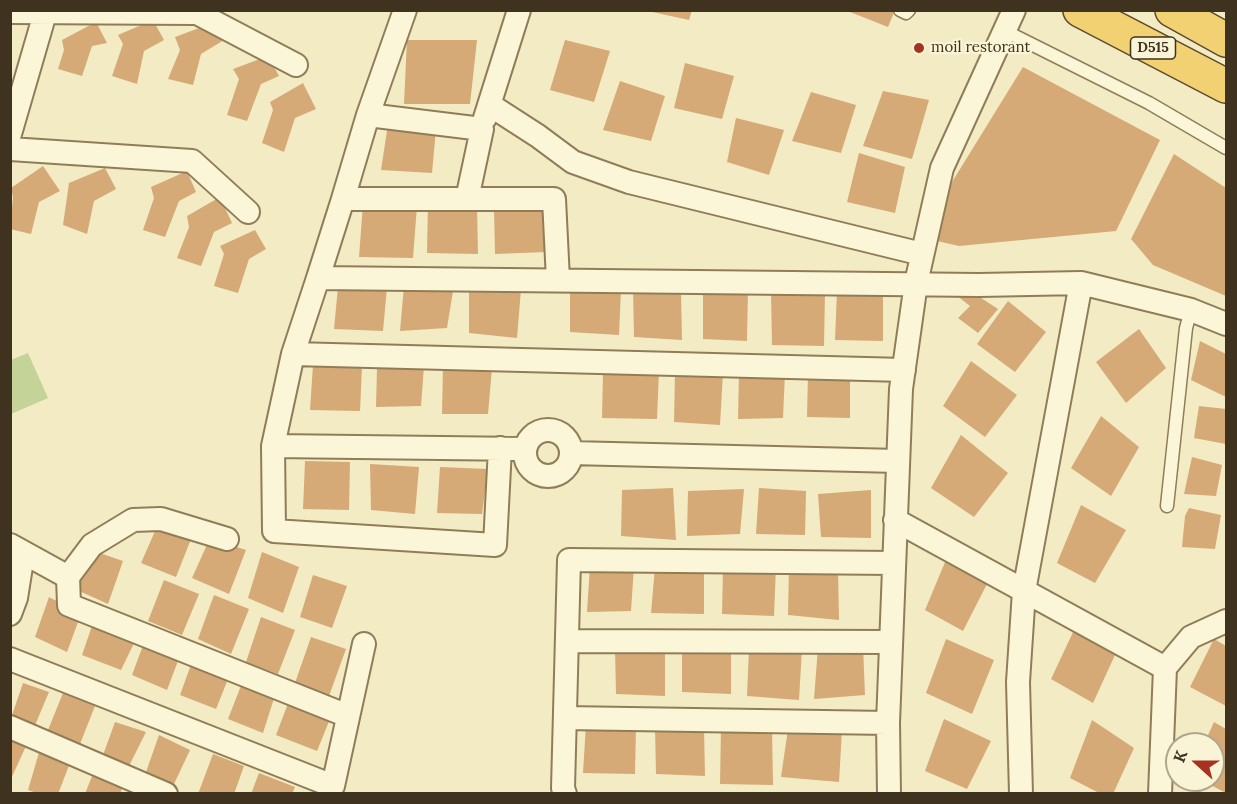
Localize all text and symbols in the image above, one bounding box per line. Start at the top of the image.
road number: D515 [1130,37,1176,59]
place label: moil restorant [931,39,1030,57]
marker: moil restorant [912,41,926,55]
north arrow [1165,732,1225,792]
text: K [1169,747,1191,765]

